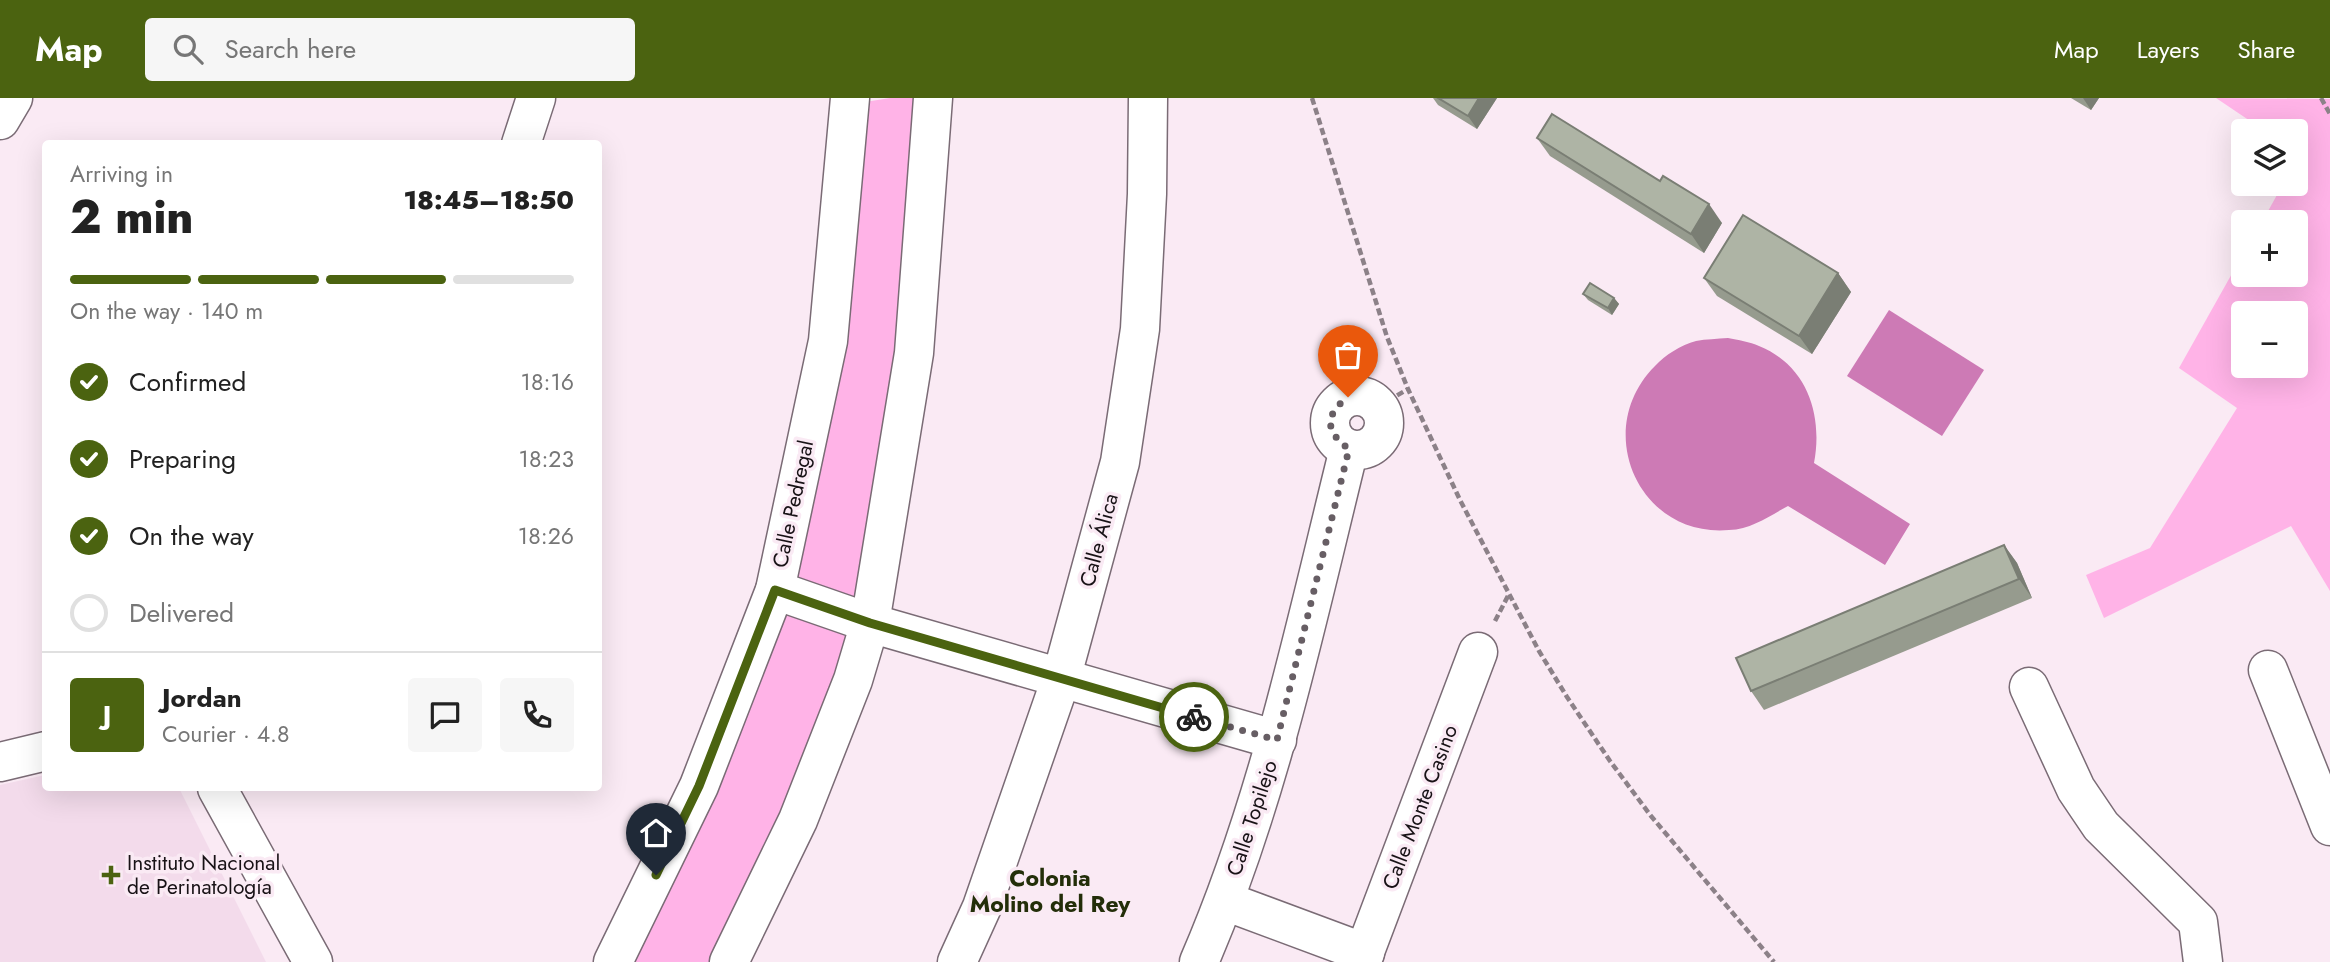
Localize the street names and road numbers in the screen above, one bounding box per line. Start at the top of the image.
street label: Calle Pedregal [765,438,821,570]
street label: Calle Álica [1072,490,1126,590]
street label: Calle Monte Casino [1375,720,1465,894]
street label: Calle Topilejo [1219,756,1285,880]

